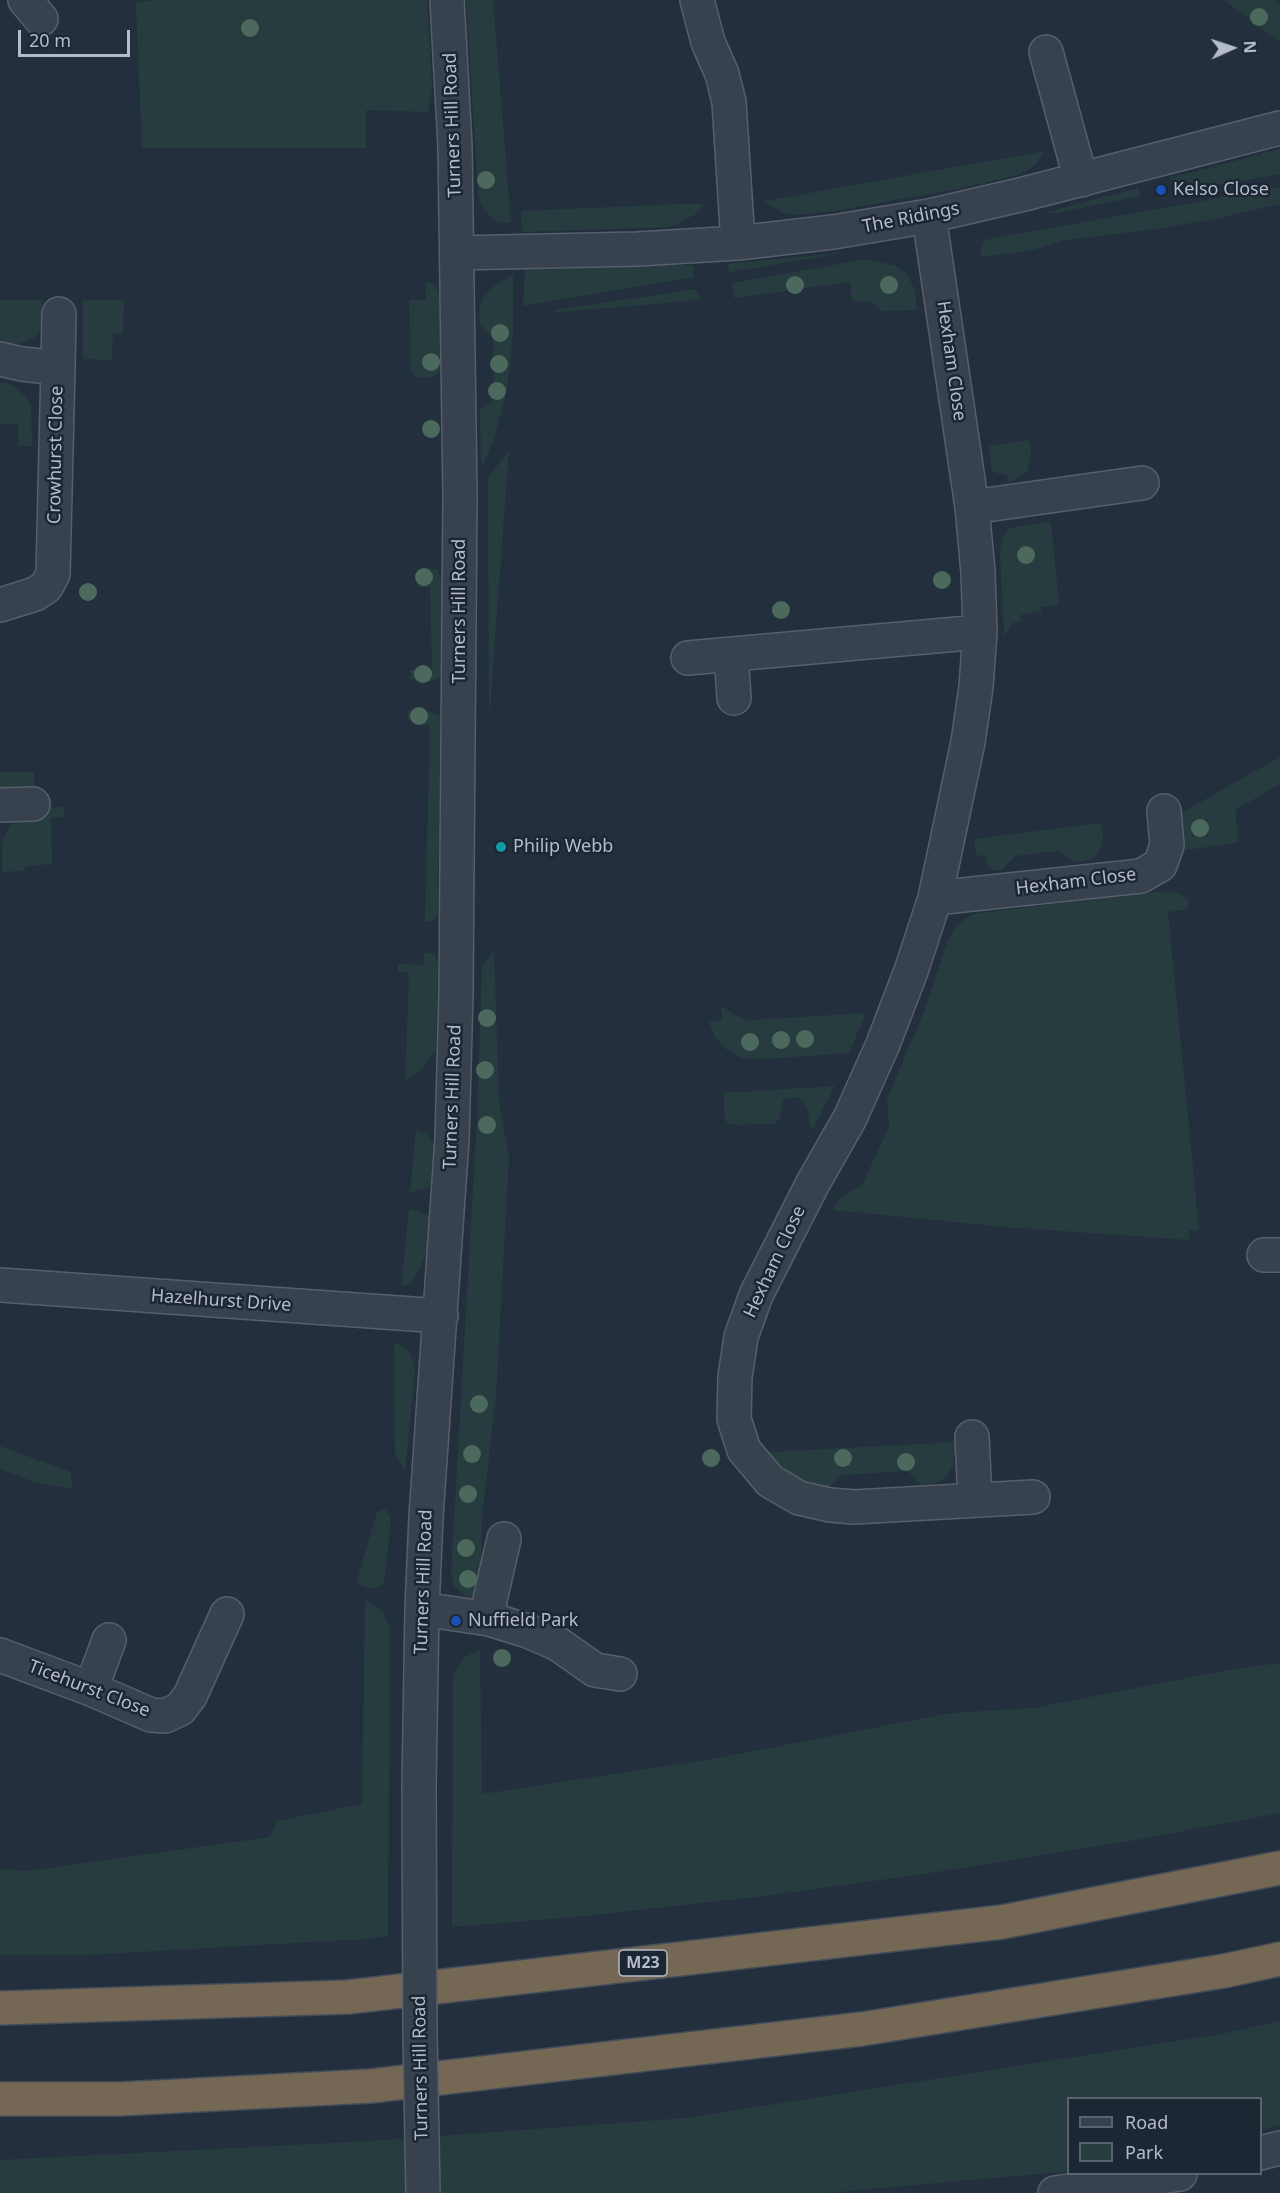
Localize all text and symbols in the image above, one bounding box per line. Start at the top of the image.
scale bar [21,18,134,56]
north arrow [1202,18,1262,78]
text: 20 m [29,28,71,52]
text: N [1239,40,1261,54]
street label: Turners Hill Road [440,52,466,198]
place label: Kelso Close [1173,179,1269,201]
marker: Kelso Close [1154,183,1168,197]
street label: The Ridings [861,198,961,238]
street label: Hexham Close [932,300,970,422]
street label: Crowhurst Close [44,386,68,524]
street label: Turners Hill Road [449,539,471,683]
place label: Philip Webb [513,836,613,858]
marker: Philip Webb [494,840,508,854]
street label: Hexham Close [1015,864,1137,900]
street label: Turners Hill Road [440,1024,466,1170]
street label: Hexham Close [740,1203,810,1321]
street label: Hazelhurst Drive [150,1285,292,1317]
street label: Turners Hill Road [411,1509,437,1655]
place label: Nuffield Park [468,1610,578,1632]
marker: Nuffield Park [449,1614,463,1628]
street label: Ticehurst Close [25,1656,153,1722]
road number: M23 [619,1950,667,1976]
street label: Turners Hill Road [409,1995,433,2141]
legend [1067,2097,1262,2175]
text: Road [1125,2110,1168,2134]
text: Park [1125,2140,1163,2164]

